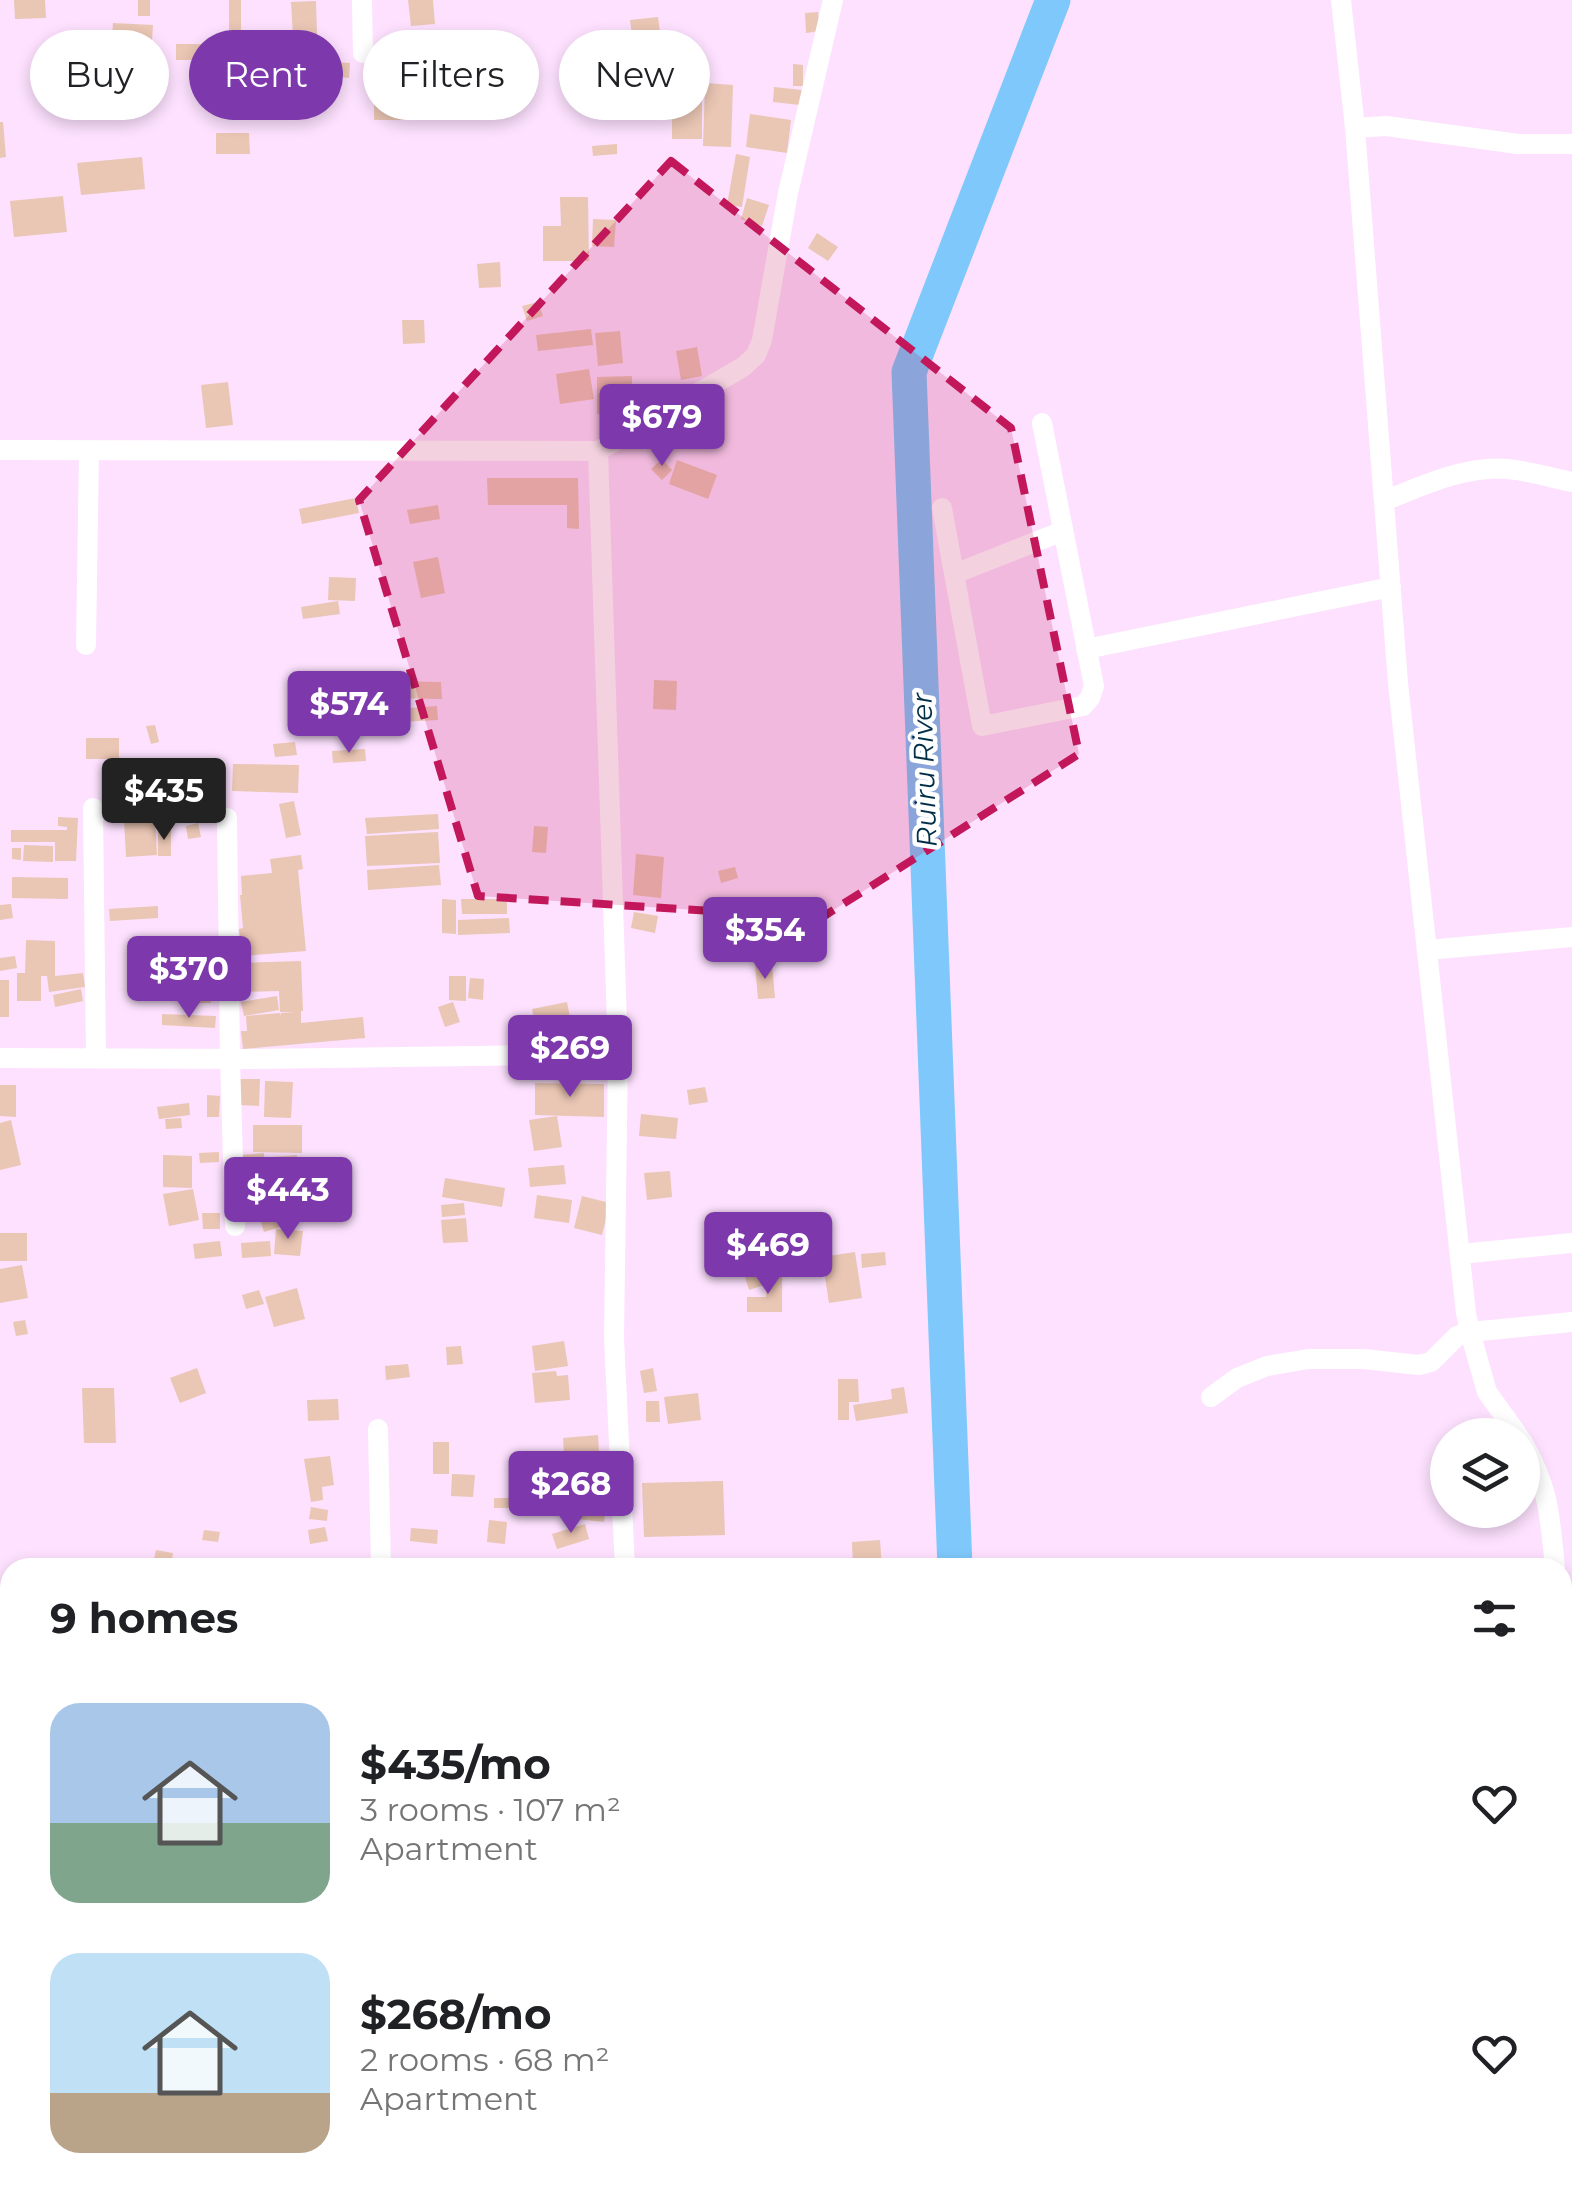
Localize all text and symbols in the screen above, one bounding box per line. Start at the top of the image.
chip: Buy [30,30,169,120]
chip: Rent [189,30,343,120]
chip: Filters [363,30,539,120]
chip: New [559,30,710,120]
pin: $679 [603,384,721,469]
text: $679 [622,397,702,436]
pin: $574 [290,671,408,756]
text: $574 [310,684,388,723]
water label: Ruiru River [904,691,944,848]
pin: $435 [105,758,223,843]
text: $435 [124,771,204,810]
pin: $354 [706,897,824,982]
text: $354 [725,910,805,949]
pin: $370 [130,936,248,1021]
text: $370 [149,949,229,988]
pin: $269 [511,1015,629,1100]
text: $269 [530,1028,610,1067]
pin: $443 [229,1157,347,1242]
text: $443 [246,1170,330,1209]
pin: $469 [709,1212,827,1297]
text: $469 [726,1225,810,1264]
map controls [1430,1418,1540,1528]
button: layers [1430,1418,1540,1528]
pin: $268 [512,1451,630,1536]
text: $268 [531,1464,611,1503]
icon: filters [1467,1591,1522,1646]
text: 9 homes [50,1592,238,1644]
text: $435/mo [360,1738,551,1790]
icon: home [130,1743,250,1863]
icon: heart [1467,1776,1522,1831]
text: 3 rooms · 107 m² [360,1790,621,1829]
text: Apartment [360,1829,538,1868]
text: $268/mo [360,1988,552,2040]
icon: home [130,1993,250,2113]
icon: heart [1467,2026,1522,2081]
text: 2 rooms · 68 m² [360,2040,610,2079]
text: Apartment [360,2079,538,2118]

